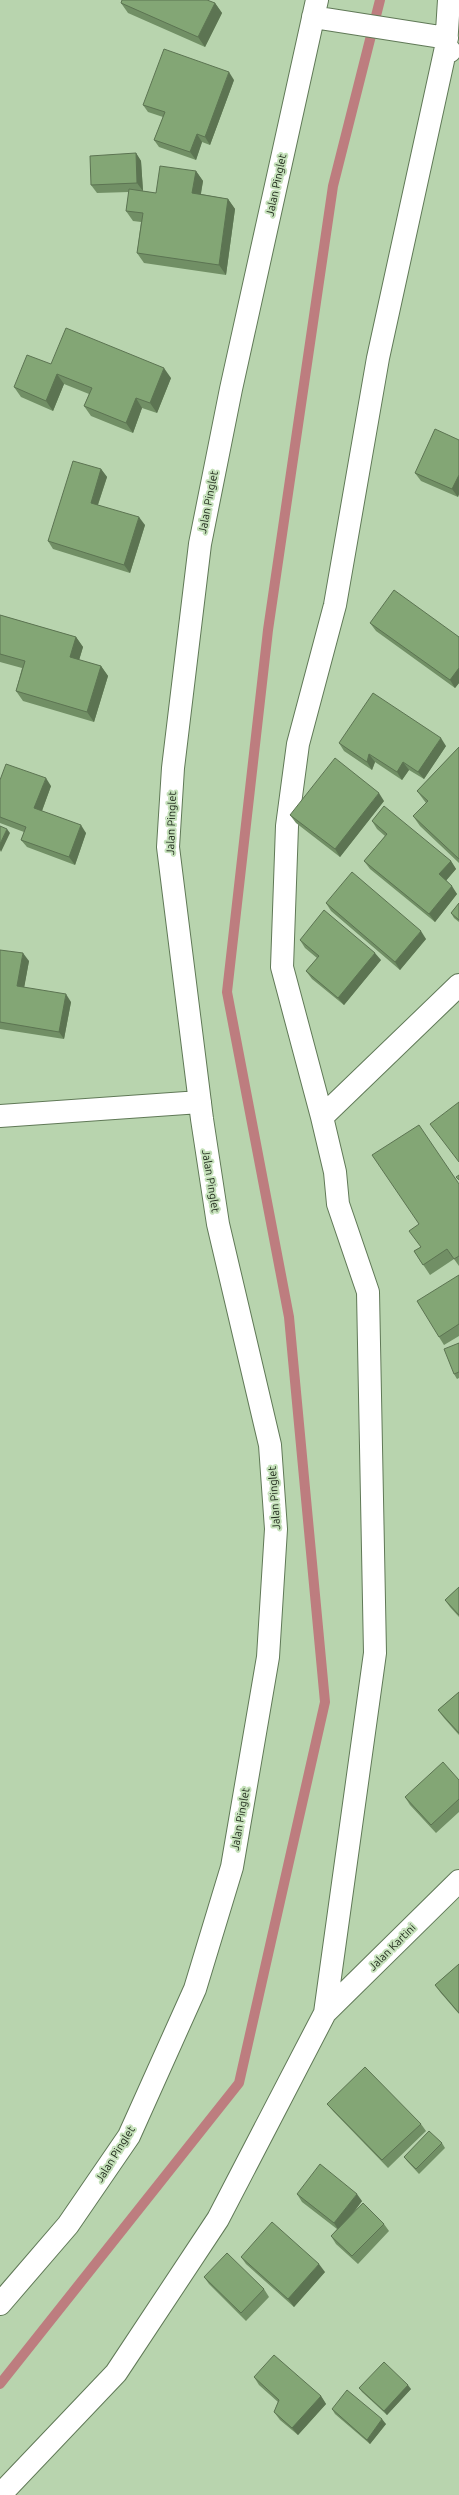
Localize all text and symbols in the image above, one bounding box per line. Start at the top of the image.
street label: Jalan Pinglet [264,152,289,217]
street label: Jalan Pinglet [196,469,220,534]
street label: Jalan Pinglet [164,790,178,855]
street label: Jalan Pinglet [200,1149,222,1214]
street label: Jalan Pinglet [266,1465,282,1530]
street label: Jalan Pinglet [229,1786,252,1851]
street label: Jalan Kartini [366,1921,418,1973]
street label: Jalan Pinglet [93,2123,137,2184]

